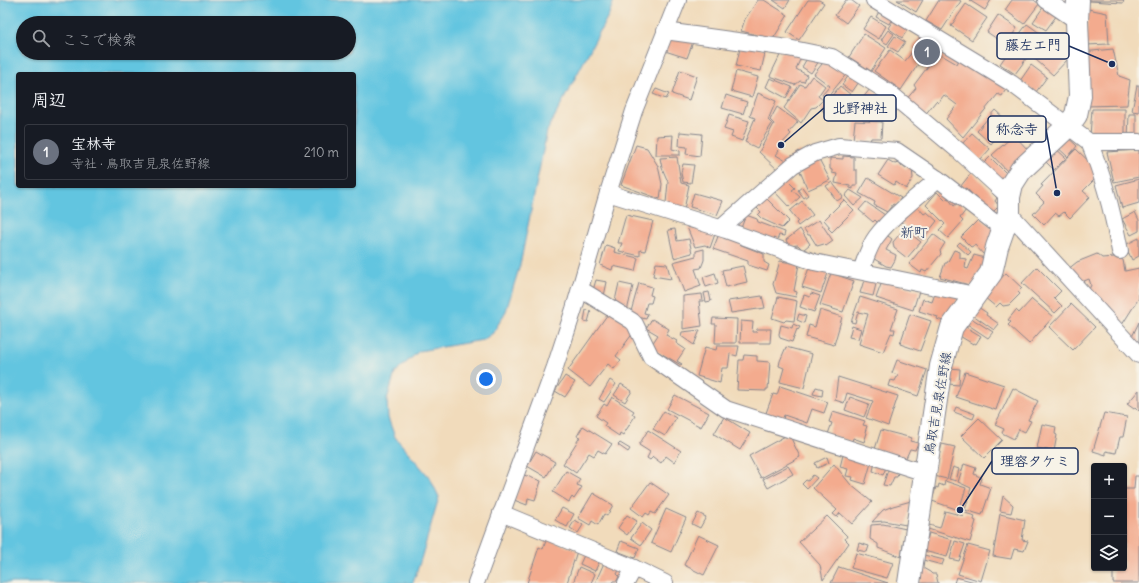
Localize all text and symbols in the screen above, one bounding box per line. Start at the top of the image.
search box [16,16,356,60]
icon: search [30,27,52,49]
text: ここで検索 [62,30,137,49]
callout: 藤左エ門 [997,33,1069,59]
text: 藤左エ門 [1005,36,1061,54]
pin: 1 [914,37,940,67]
text: 周辺 [32,89,66,111]
callout: 北野神社 [824,95,896,121]
text: 北野神社 [832,99,888,117]
callout: 称念寺 [988,116,1046,142]
text: 称念寺 [996,120,1038,138]
text: 宝林寺 [71,134,116,153]
text: 1 [43,144,49,161]
text: 210 m [304,144,339,161]
text: 寺社 · 鳥取吉見泉佐野線 [71,155,210,172]
district label: 新町 [900,223,928,241]
street label: 鳥取吉見泉佐野線 [920,349,955,456]
your location [476,369,496,389]
callout: 理容タケミ [992,448,1078,474]
text: 理容タケミ [1000,452,1070,470]
map controls [1091,463,1127,571]
button: + [1091,463,1127,499]
button: − [1091,499,1127,535]
button: layers [1091,535,1127,571]

